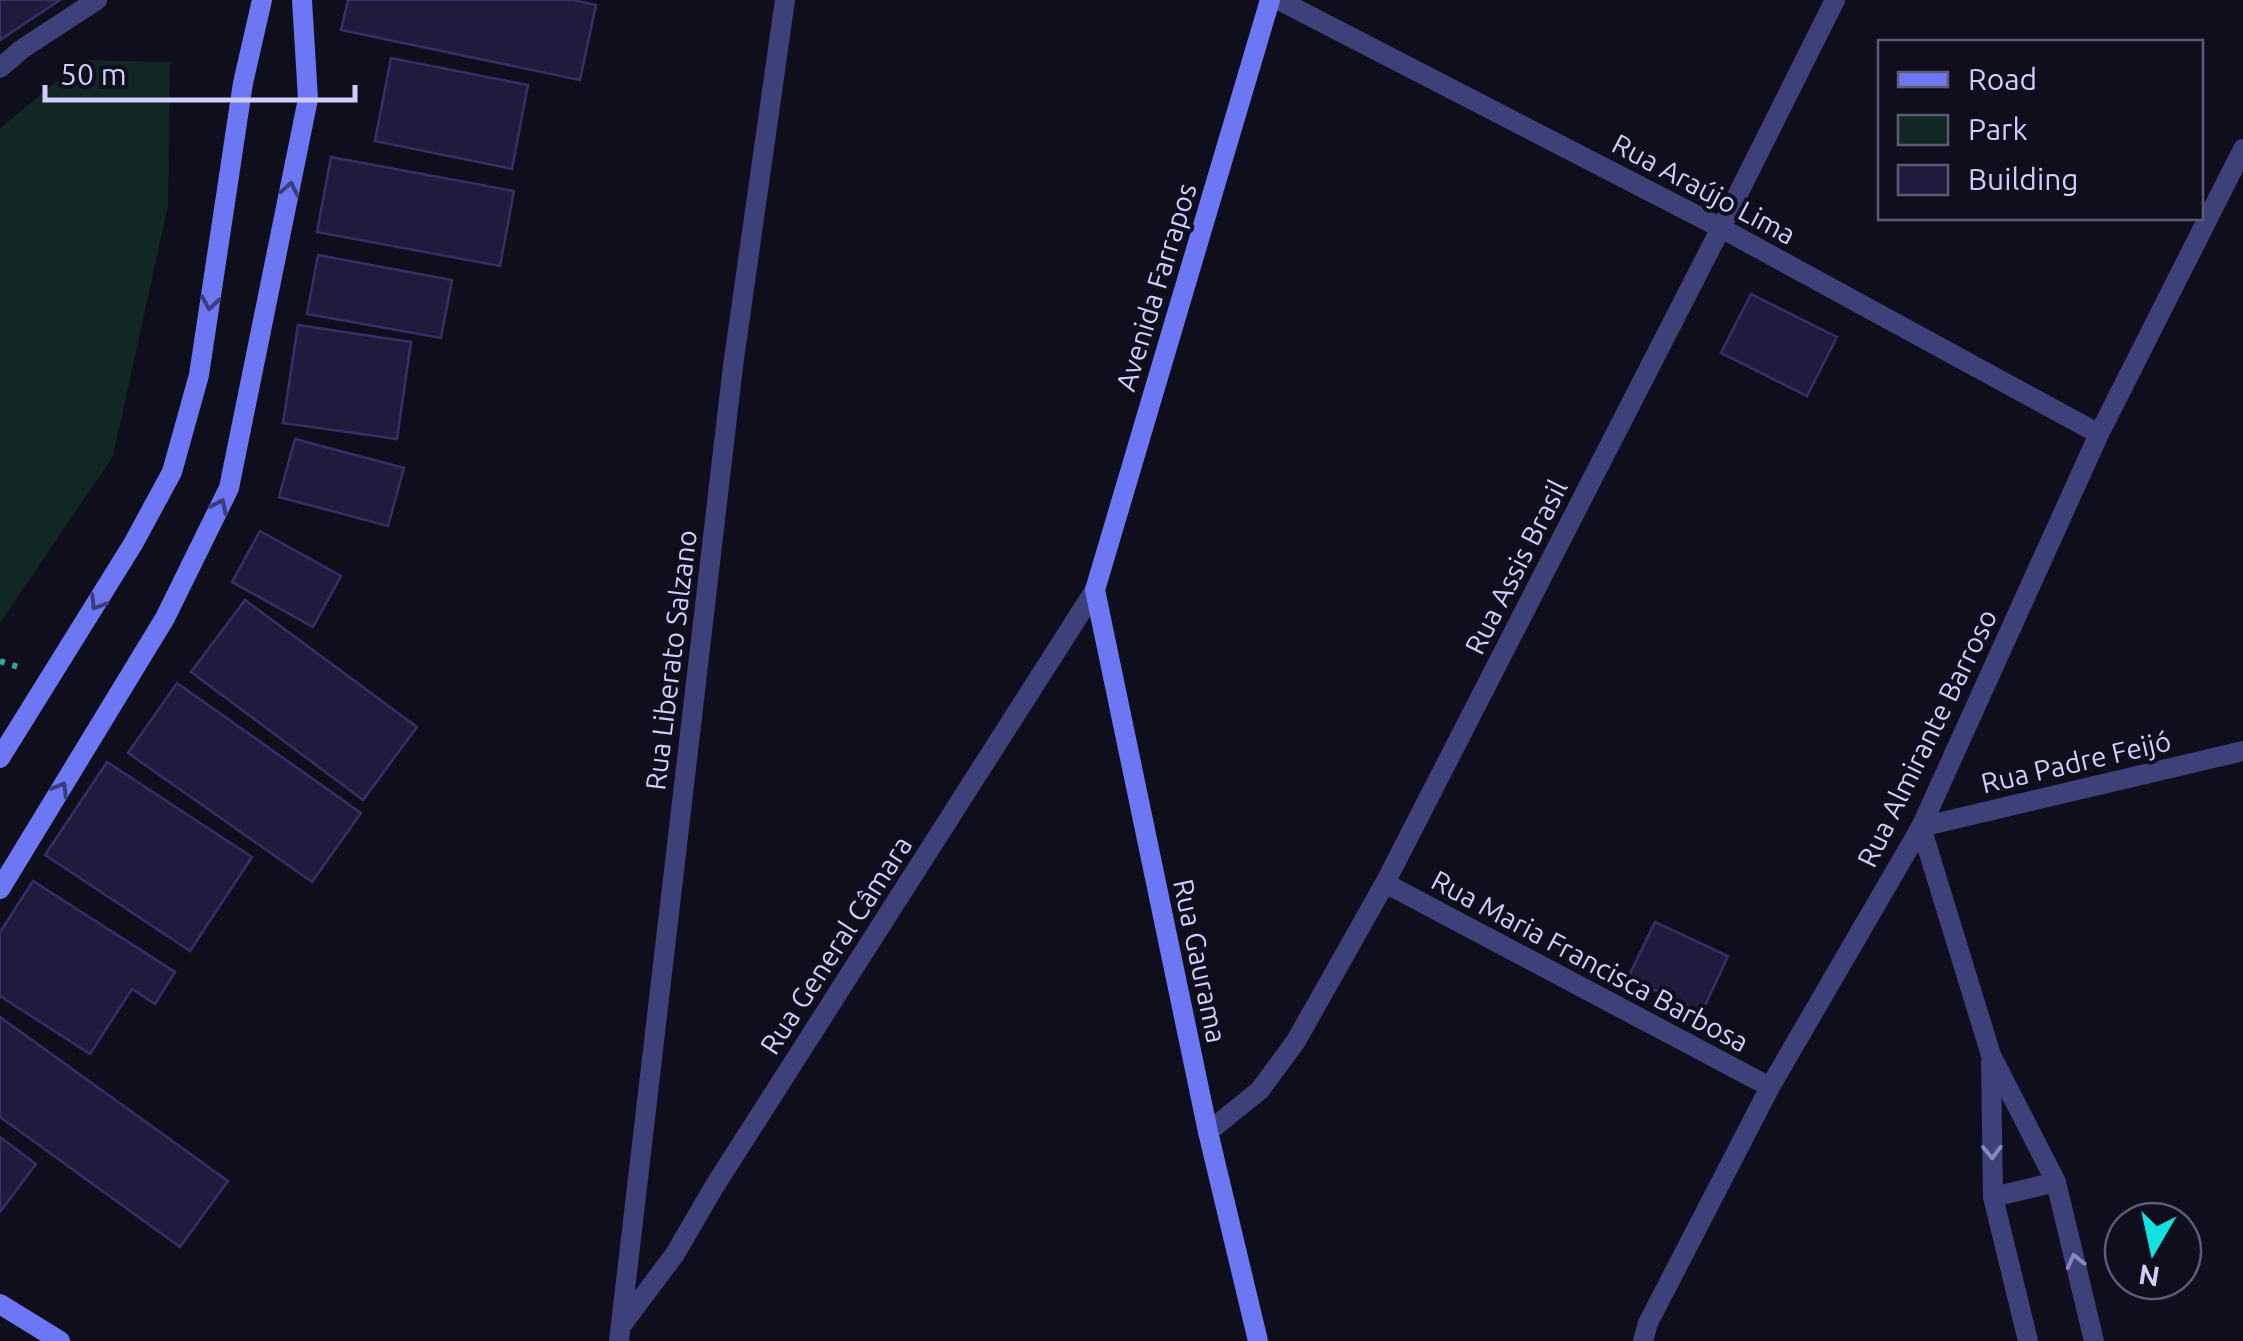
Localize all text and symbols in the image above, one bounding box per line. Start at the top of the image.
scale bar [45,40,355,102]
legend [1878,40,2203,220]
text: 50 m [60,57,127,91]
text: Road [1968,62,2037,96]
text: Park [1968,112,2028,146]
street label: Rua Araújo Lima [1608,127,1801,250]
text: Building [1968,162,2079,196]
street label: Avenida Farrapos [1109,179,1202,394]
one-way arrow [278,181,299,198]
one-way arrow [200,294,221,311]
street label: Rua Assis Brasil [1458,474,1573,659]
one-way arrow [208,498,228,516]
street label: Rua Liberato Salzano [639,528,702,792]
one-way arrow [90,592,109,610]
street label: Rua Almirante Barroso [1851,604,2002,872]
street label: Rua Padre Feijó [1978,725,2174,798]
one-way arrow [49,782,68,800]
street label: Rua General Câmara [754,830,918,1059]
street label: Rua Maria Francisca Barbosa [1427,864,1754,1057]
street label: Rua Gaurama [1168,876,1233,1046]
one-way arrow [1982,1145,2003,1161]
north arrow [2103,1201,2203,1301]
one-way arrow [2066,1253,2087,1270]
text: N [2136,1259,2162,1293]

